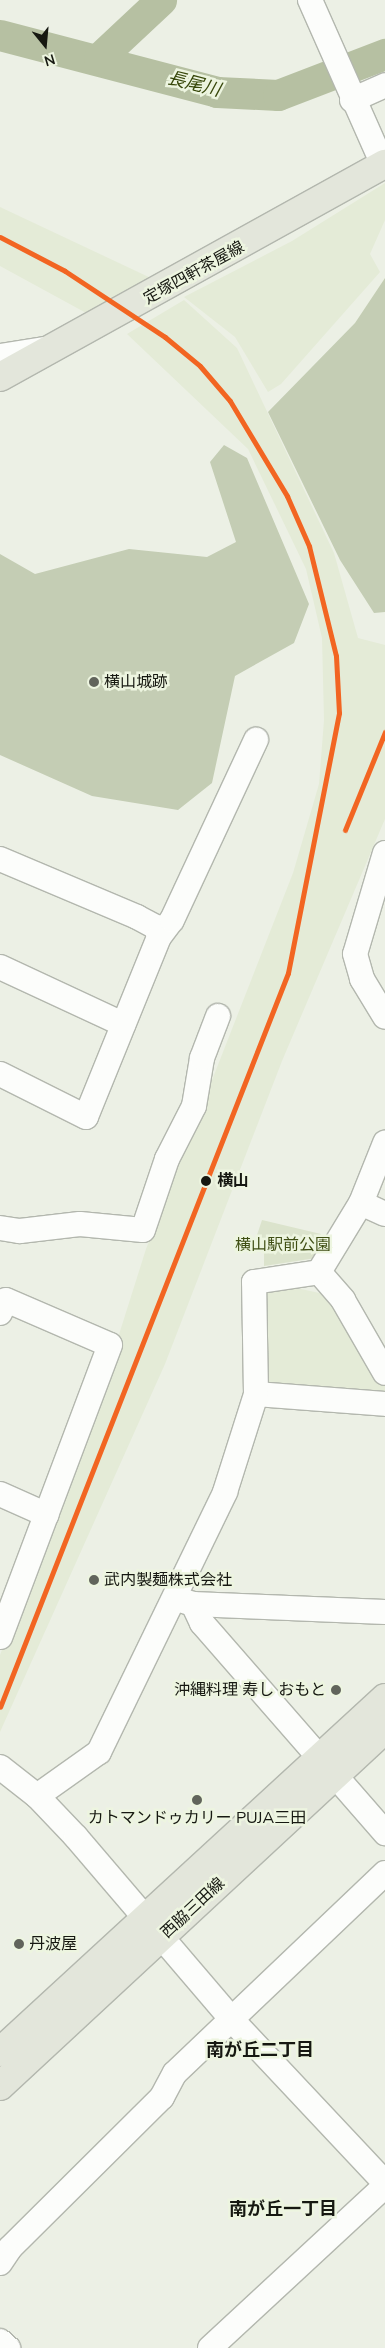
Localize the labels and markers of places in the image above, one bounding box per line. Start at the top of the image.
place label: 横山城跡 [104,672,168,692]
marker: 横山城跡 [88,676,100,688]
place label: 横山 [217,1171,249,1191]
marker: 横山 [199,1174,213,1188]
place label: 武内製麺株式会社 [104,1570,232,1590]
marker: 武内製麺株式会社 [88,1574,100,1586]
place label: 沖縄料理 寿し おもと [174,1680,326,1700]
marker: 沖縄料理 寿し おもと [330,1684,342,1696]
marker: カトマンドゥカリー PUJA三田 [191,1794,203,1806]
place label: カトマンドゥカリー PUJA三田 [88,1808,306,1828]
place label: 丹波屋 [29,1934,77,1954]
marker: 丹波屋 [13,1938,25,1950]

